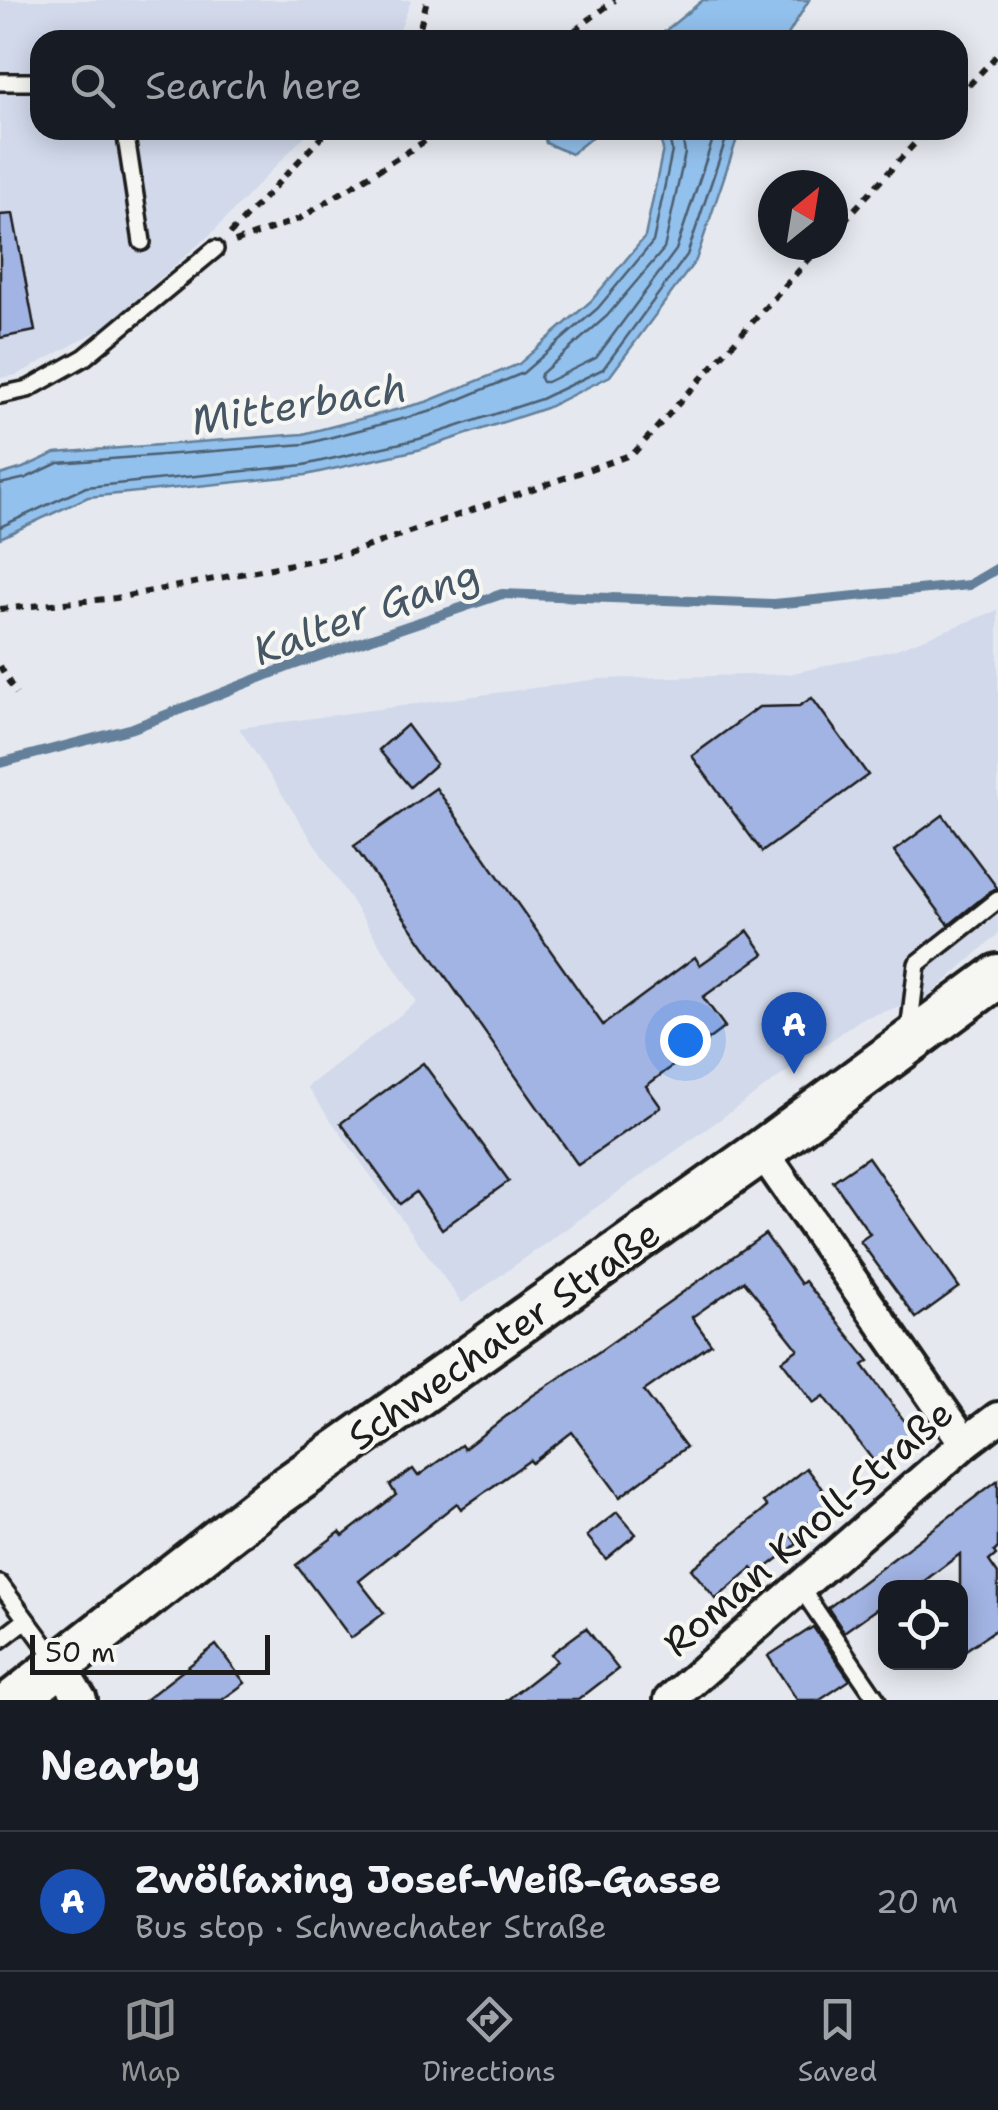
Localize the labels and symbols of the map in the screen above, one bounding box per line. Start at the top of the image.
north arrow [758,170,848,260]
water label: Mitterbach [188,360,410,448]
water label: Kalter Gang [245,546,487,678]
pin: A [762,992,826,1074]
your location [660,1015,711,1066]
street label: Schwechater Straße [337,1208,670,1462]
street label: Roman Knoll-Straße [652,1387,964,1668]
scale bar [30,1630,270,1674]

